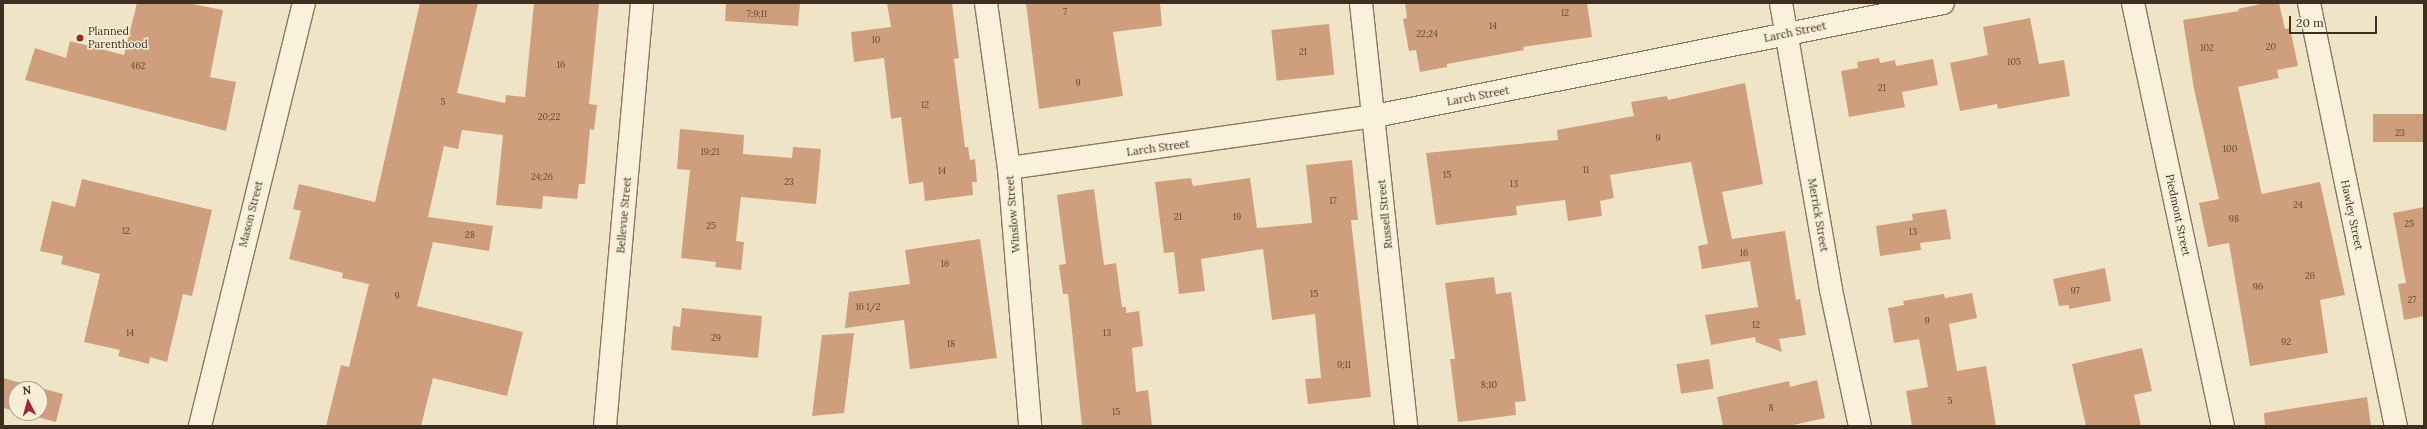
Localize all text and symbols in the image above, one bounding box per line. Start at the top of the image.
house number: 7 [1063,7,1067,17]
house number: 12 [1561,8,1569,18]
scale bar [2291,8,2379,34]
house number: 7;9;11 [747,9,767,19]
text: 20 m [2296,15,2324,30]
street label: Larch Street [1763,19,1827,45]
house number: 14 [1489,21,1497,31]
place label: Planned Parenthood [88,25,148,51]
house number: 22;24 [1416,29,1438,39]
marker: Planned Parenthood [75,33,85,43]
house number: 10 [872,35,880,45]
house number: 20 [2266,42,2276,52]
house number: 102 [2200,43,2214,53]
house number: 21 [1299,47,1307,57]
house number: 105 [2007,57,2021,67]
house number: 16 [557,60,565,70]
house number: 462 [131,61,145,71]
house number: 9 [1075,78,1081,88]
street label: Larch Street [1446,83,1510,109]
house number: 21 [1878,83,1886,93]
house number: 5 [441,97,445,107]
house number: 12 [921,100,929,110]
house number: 20;22 [538,112,560,122]
house number: 23 [2395,128,2405,138]
house number: 9 [1655,133,1661,143]
street label: Larch Street [1126,137,1190,159]
house number: 100 [2223,144,2237,154]
house number: 19;21 [701,147,719,157]
house number: 11 [1583,165,1589,175]
house number: 14 [938,166,946,176]
house number: 15 [1443,170,1451,180]
house number: 24;26 [531,172,553,182]
street label: Piedmont Street [2163,173,2193,257]
street label: Winslow Street [1003,175,1023,253]
street label: Bellevue Street [614,176,634,254]
house number: 23 [784,177,794,187]
street label: Merrick Street [1805,177,1831,253]
street label: Mason Street [236,179,266,249]
street label: Russell Street [1375,179,1395,249]
house number: 13 [1510,179,1518,189]
street label: Hawley Street [2338,179,2366,251]
house number: 17 [1329,196,1337,206]
house number: 24 [2293,200,2303,210]
house number: 21 [1174,212,1182,222]
house number: 19 [1233,212,1241,222]
house number: 98 [2229,214,2239,224]
house number: 25 [2404,219,2414,229]
house number: 25 [706,221,716,231]
house number: 12 [122,226,130,236]
house number: 13 [1909,227,1917,237]
house number: 28 [465,230,475,240]
house number: 16 [1740,248,1748,258]
house number: 16 [941,259,949,269]
house number: 26 [2305,271,2315,281]
house number: 96 [2253,282,2263,292]
house number: 97 [2070,286,2080,296]
house number: 15 [1310,289,1318,299]
house number: 9 [394,291,400,301]
house number: 27 [2408,295,2416,305]
house number: 16 1/2 [855,302,881,312]
house number: 9 [1924,316,1930,326]
house number: 12 [1752,320,1760,330]
house number: 14 [126,328,134,338]
house number: 13 [1103,328,1111,338]
house number: 29 [711,333,721,343]
house number: 92 [2281,337,2291,347]
house number: 18 [947,339,955,349]
house number: 9;11 [1337,360,1351,370]
house number: 8;10 [1481,380,1497,390]
north arrow [8,381,48,421]
text: N [22,383,32,397]
house number: 5 [1948,396,1952,406]
house number: 8 [1768,403,1774,413]
house number: 15 [1112,407,1120,417]

